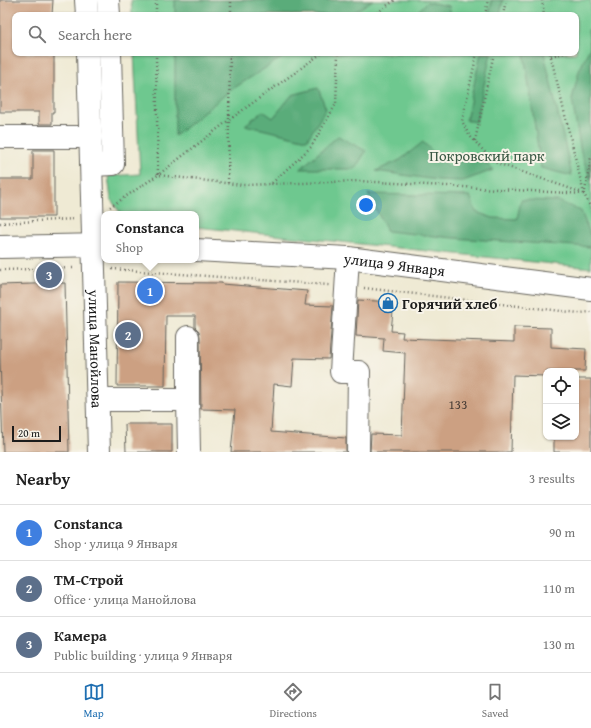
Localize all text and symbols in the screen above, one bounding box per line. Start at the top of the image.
search box [12,12,579,56]
icon: search [26,23,48,45]
text: Search here [58,24,132,45]
park label: Покровский парк [429,145,545,166]
your location [356,195,376,215]
popup [101,211,199,263]
text: Constanca [116,217,184,238]
text: Shop [116,238,143,257]
street label: улица 9 Января [342,247,447,281]
pin: 3 [36,260,62,290]
pin: 1 [137,276,163,306]
street label: улица Манойлова [84,288,108,409]
shop icon: Горячий хлеб [377,292,399,314]
place label: Горячий хлеб [402,293,497,314]
pin: 2 [115,320,141,350]
map controls [543,368,579,440]
button: locate [543,368,579,404]
house number: 133 [449,395,467,414]
button: layers [543,404,579,440]
scale bar [12,424,61,443]
text: 20 m [18,425,40,441]
text: Nearby [16,466,70,491]
text: 3 results [529,469,575,488]
text: Constanca [54,513,123,534]
text: 1 [26,523,32,542]
text: 90 m [549,523,575,542]
text: Shop · улица 9 Января [54,534,178,553]
text: ТМ-Строй [54,569,123,590]
text: 2 [26,579,32,598]
text: 110 m [543,579,575,598]
text: Office · улица Манойлова [54,590,196,609]
text: Камера [54,625,107,646]
text: 3 [26,635,32,654]
text: 130 m [543,635,575,654]
text: Public building · улица 9 Января [54,646,232,665]
tab: Map [83,681,105,721]
tab: Directions [270,681,317,721]
tab: Saved [482,681,508,721]

